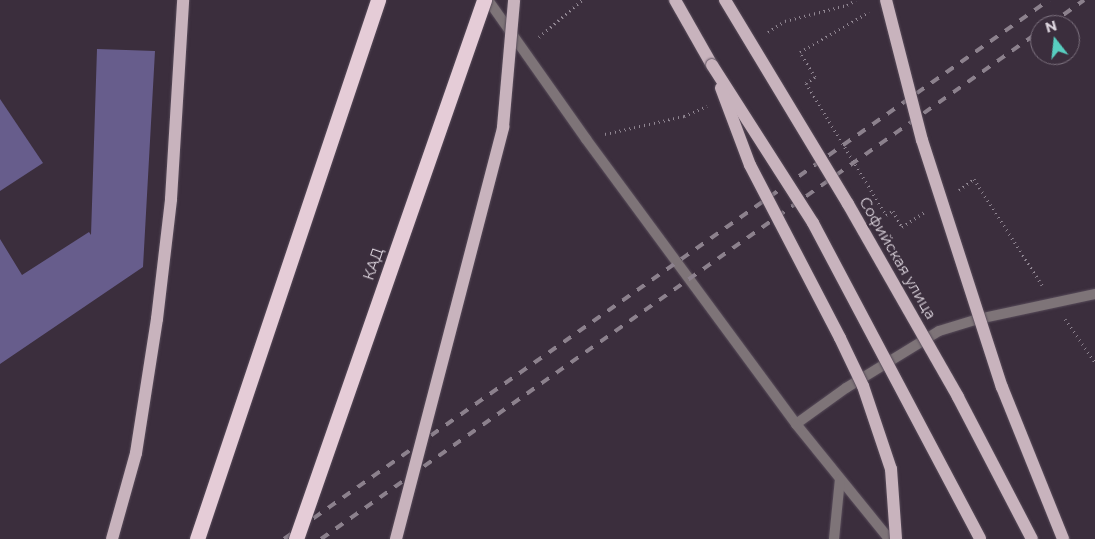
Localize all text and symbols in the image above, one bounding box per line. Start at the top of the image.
north arrow [1030,15,1080,65]
text: N [1043,16,1059,37]
street label: Софийская улица [856,194,940,322]
street label: КАД [359,245,387,283]

